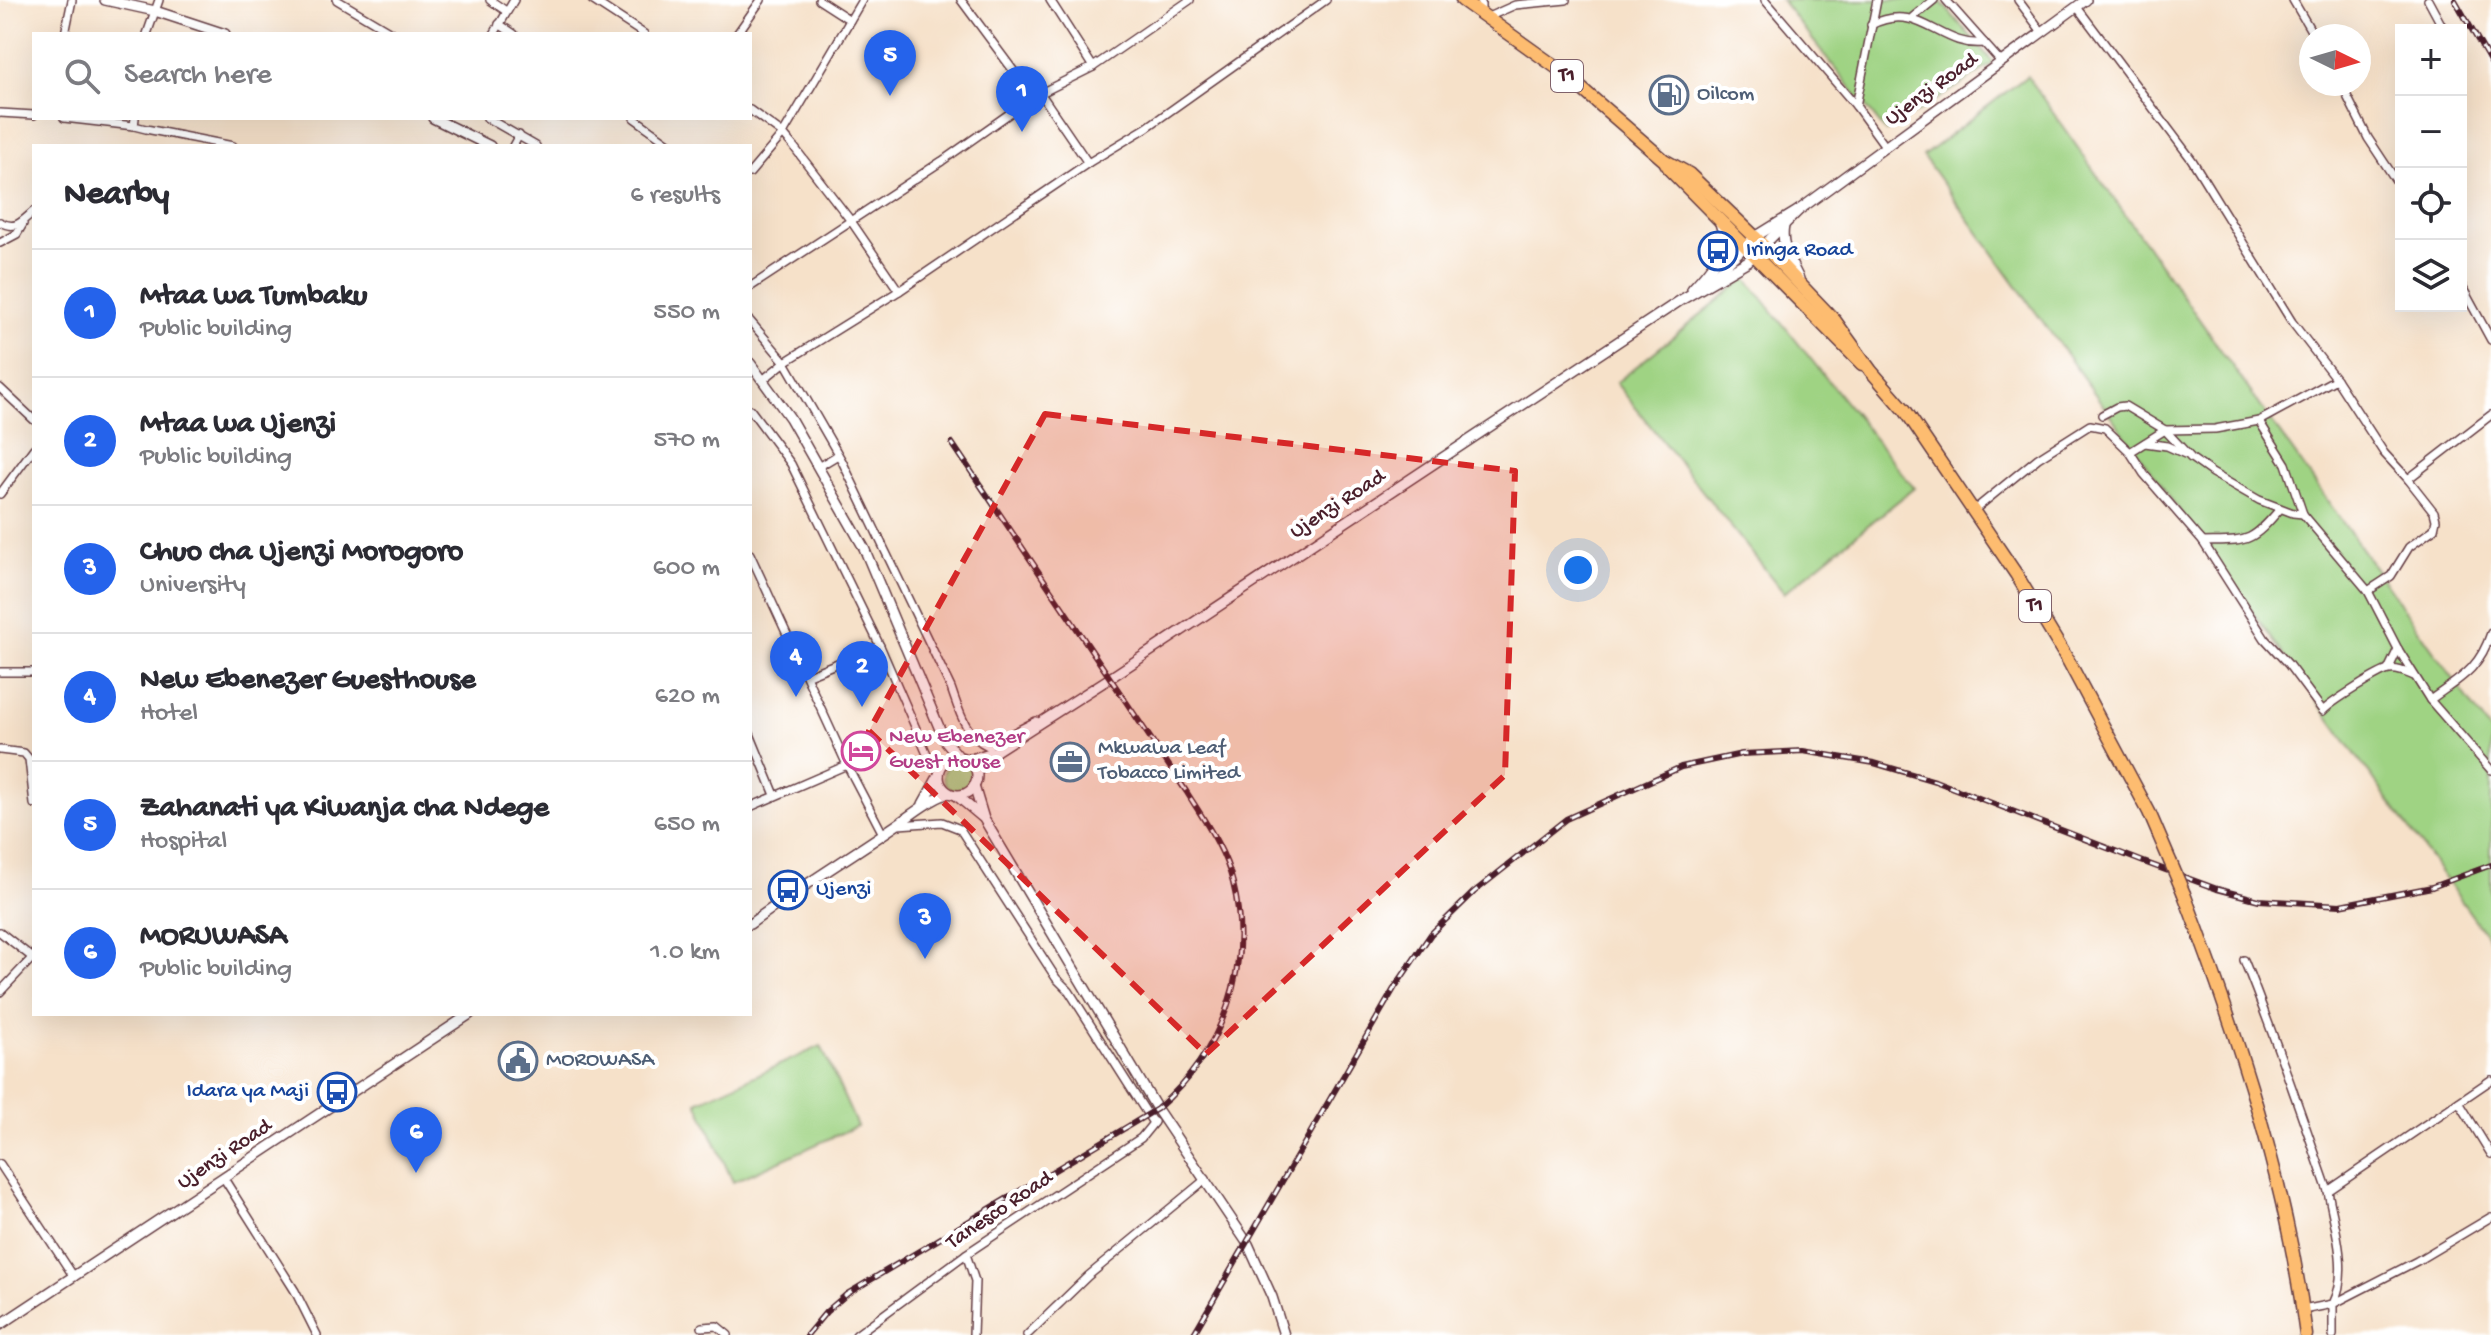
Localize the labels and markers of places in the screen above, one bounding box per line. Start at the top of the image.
pin: 5 [864,30,916,96]
pin: 1 [996,66,1048,132]
fuel station icon: Oilcom [1648,74,1690,116]
place label: Oilcom [1697,82,1755,108]
bus stop icon: Iringa Road [1697,230,1739,272]
place label: Iringa Road [1746,238,1854,264]
pin: 4 [770,631,822,697]
pin: 2 [836,641,888,707]
place label: New Ebenezer Guest House [889,725,1027,776]
hotel icon: New Ebenezer Guest House [840,730,882,772]
place label: Mkwawa Leaf Tobacco Limited [1096,736,1242,787]
office icon: Mkwawa Leaf Tobacco Limited [1049,741,1091,783]
bus stop icon: Ujenzi [767,869,809,911]
place label: Ujenzi [816,877,871,903]
pin: 3 [899,893,951,959]
public building icon: MOROWASA [497,1040,539,1082]
place label: MOROWASA [546,1048,655,1074]
bus stop icon: Idara ya Maji [316,1071,358,1113]
place label: Idara ya Maji [186,1079,309,1105]
pin: 6 [390,1107,442,1173]

